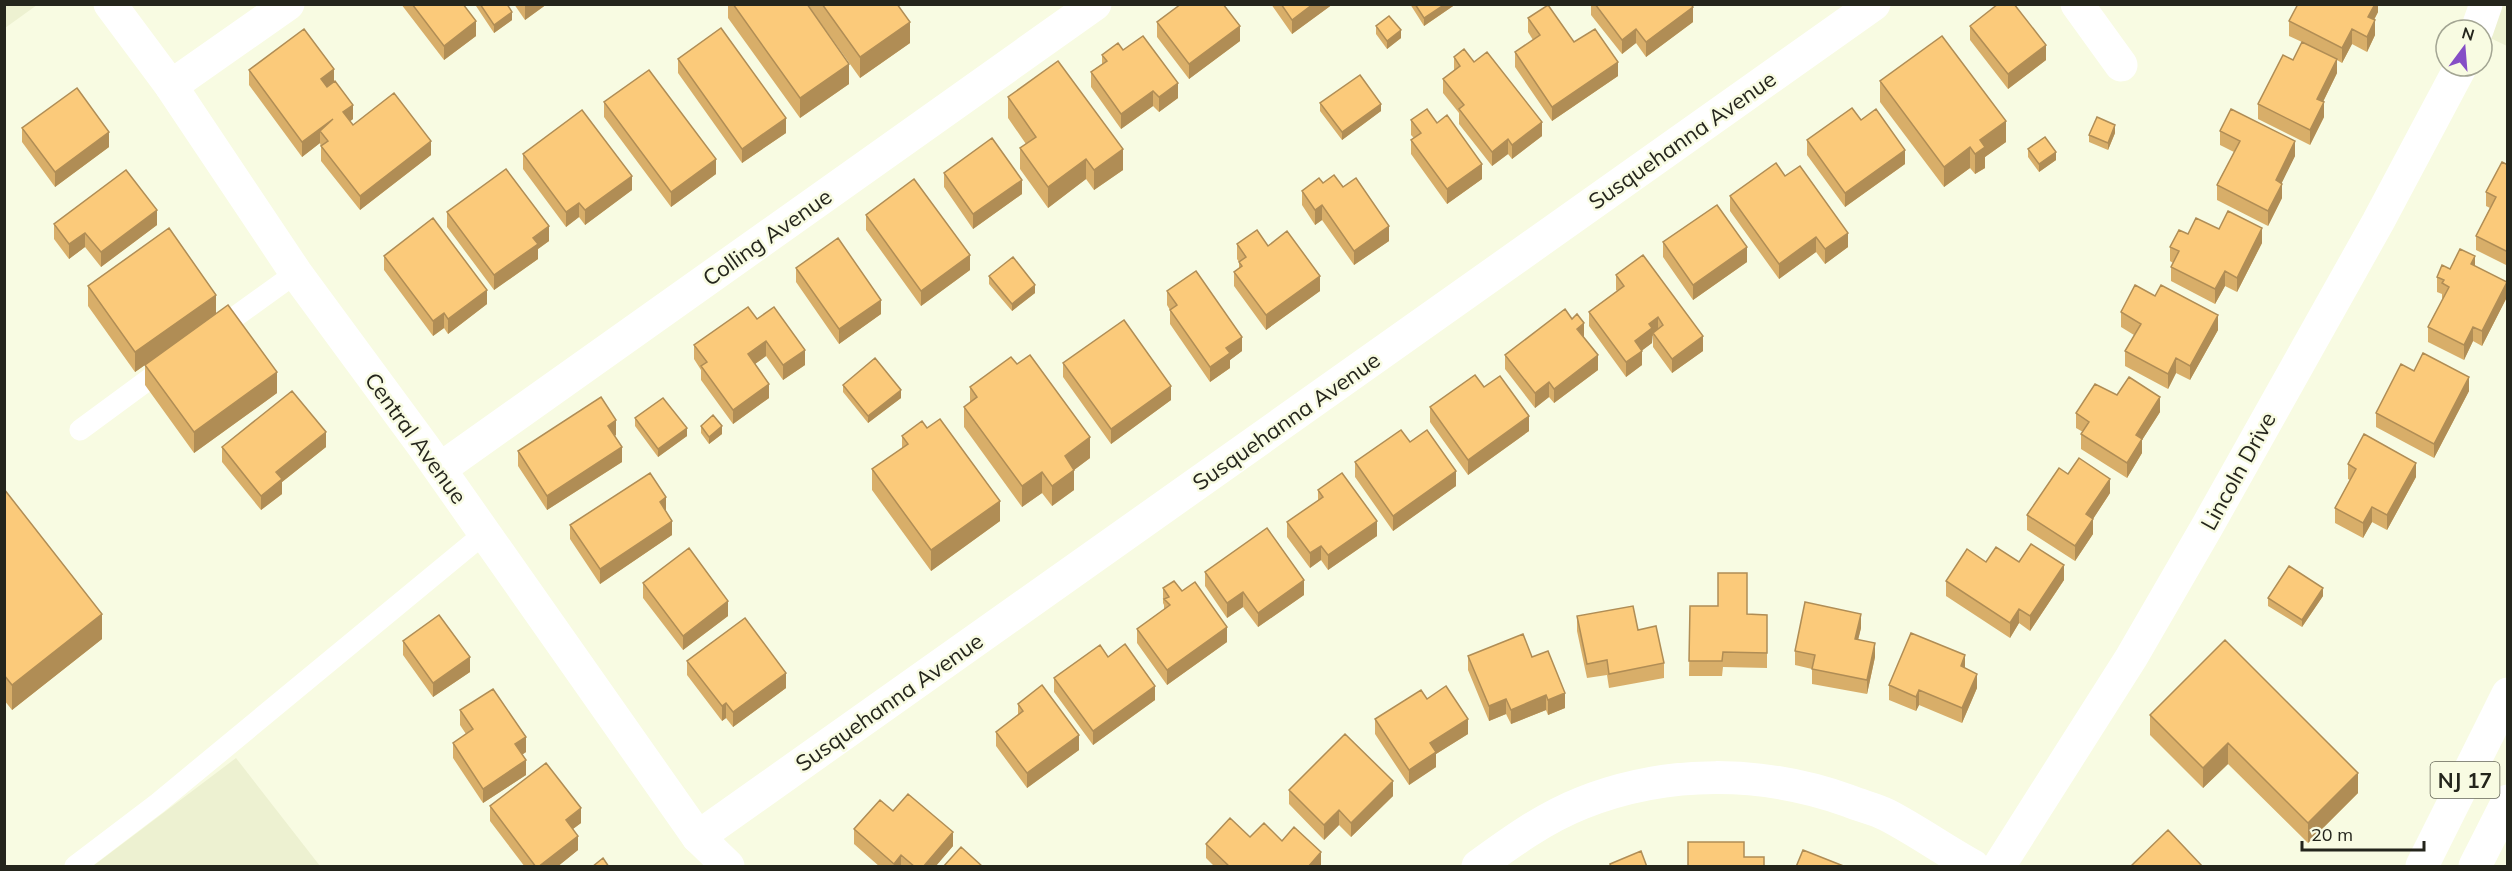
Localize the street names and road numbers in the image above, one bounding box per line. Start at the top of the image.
street label: Susquehanna Avenue [1583,65,1781,215]
street label: Colling Avenue [697,182,837,292]
street label: Susquehanna Avenue [1187,346,1385,496]
street label: Central Avenue [359,367,473,509]
street label: Lincoln Drive [2194,407,2282,535]
street label: Susquehanna Avenue [790,627,988,777]
road number: NJ 17 [2430,762,2500,798]

